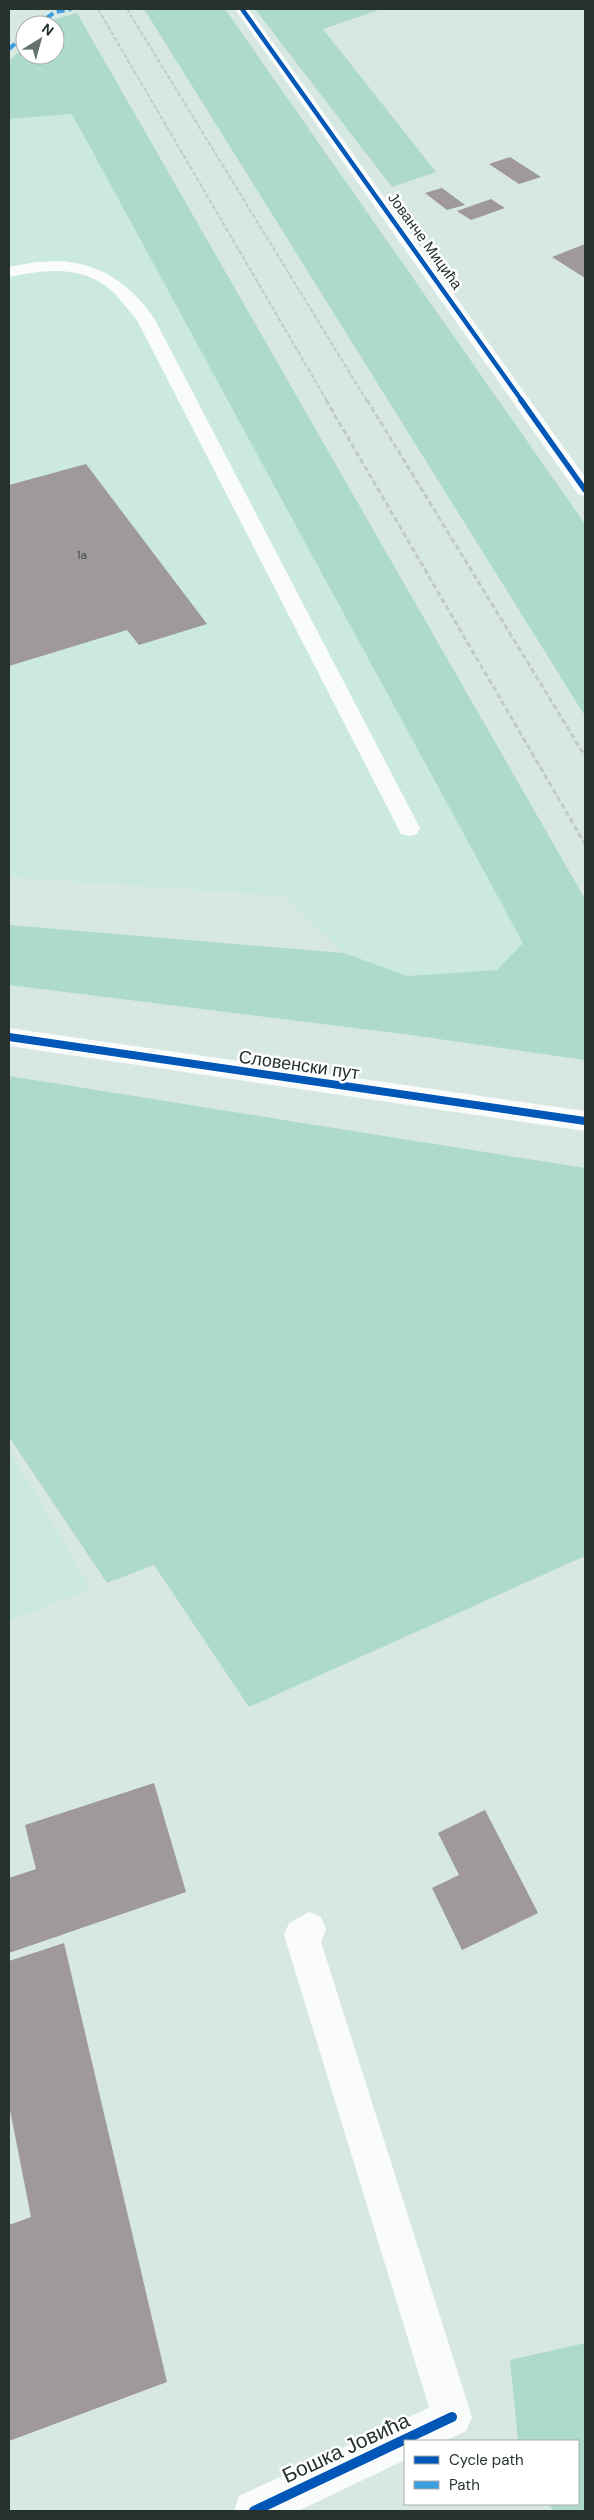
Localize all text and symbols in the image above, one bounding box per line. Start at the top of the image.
north arrow [15,15,65,65]
text: N [38,19,57,40]
street label: Јованче Мицића [383,189,467,294]
house number: 1a [77,547,87,563]
street label: Словенски пут [237,1045,361,1085]
street label: Бошка Јовића [278,2406,415,2490]
legend [404,2440,579,2505]
text: Cycle path [449,2450,524,2470]
text: Path [449,2475,480,2495]

